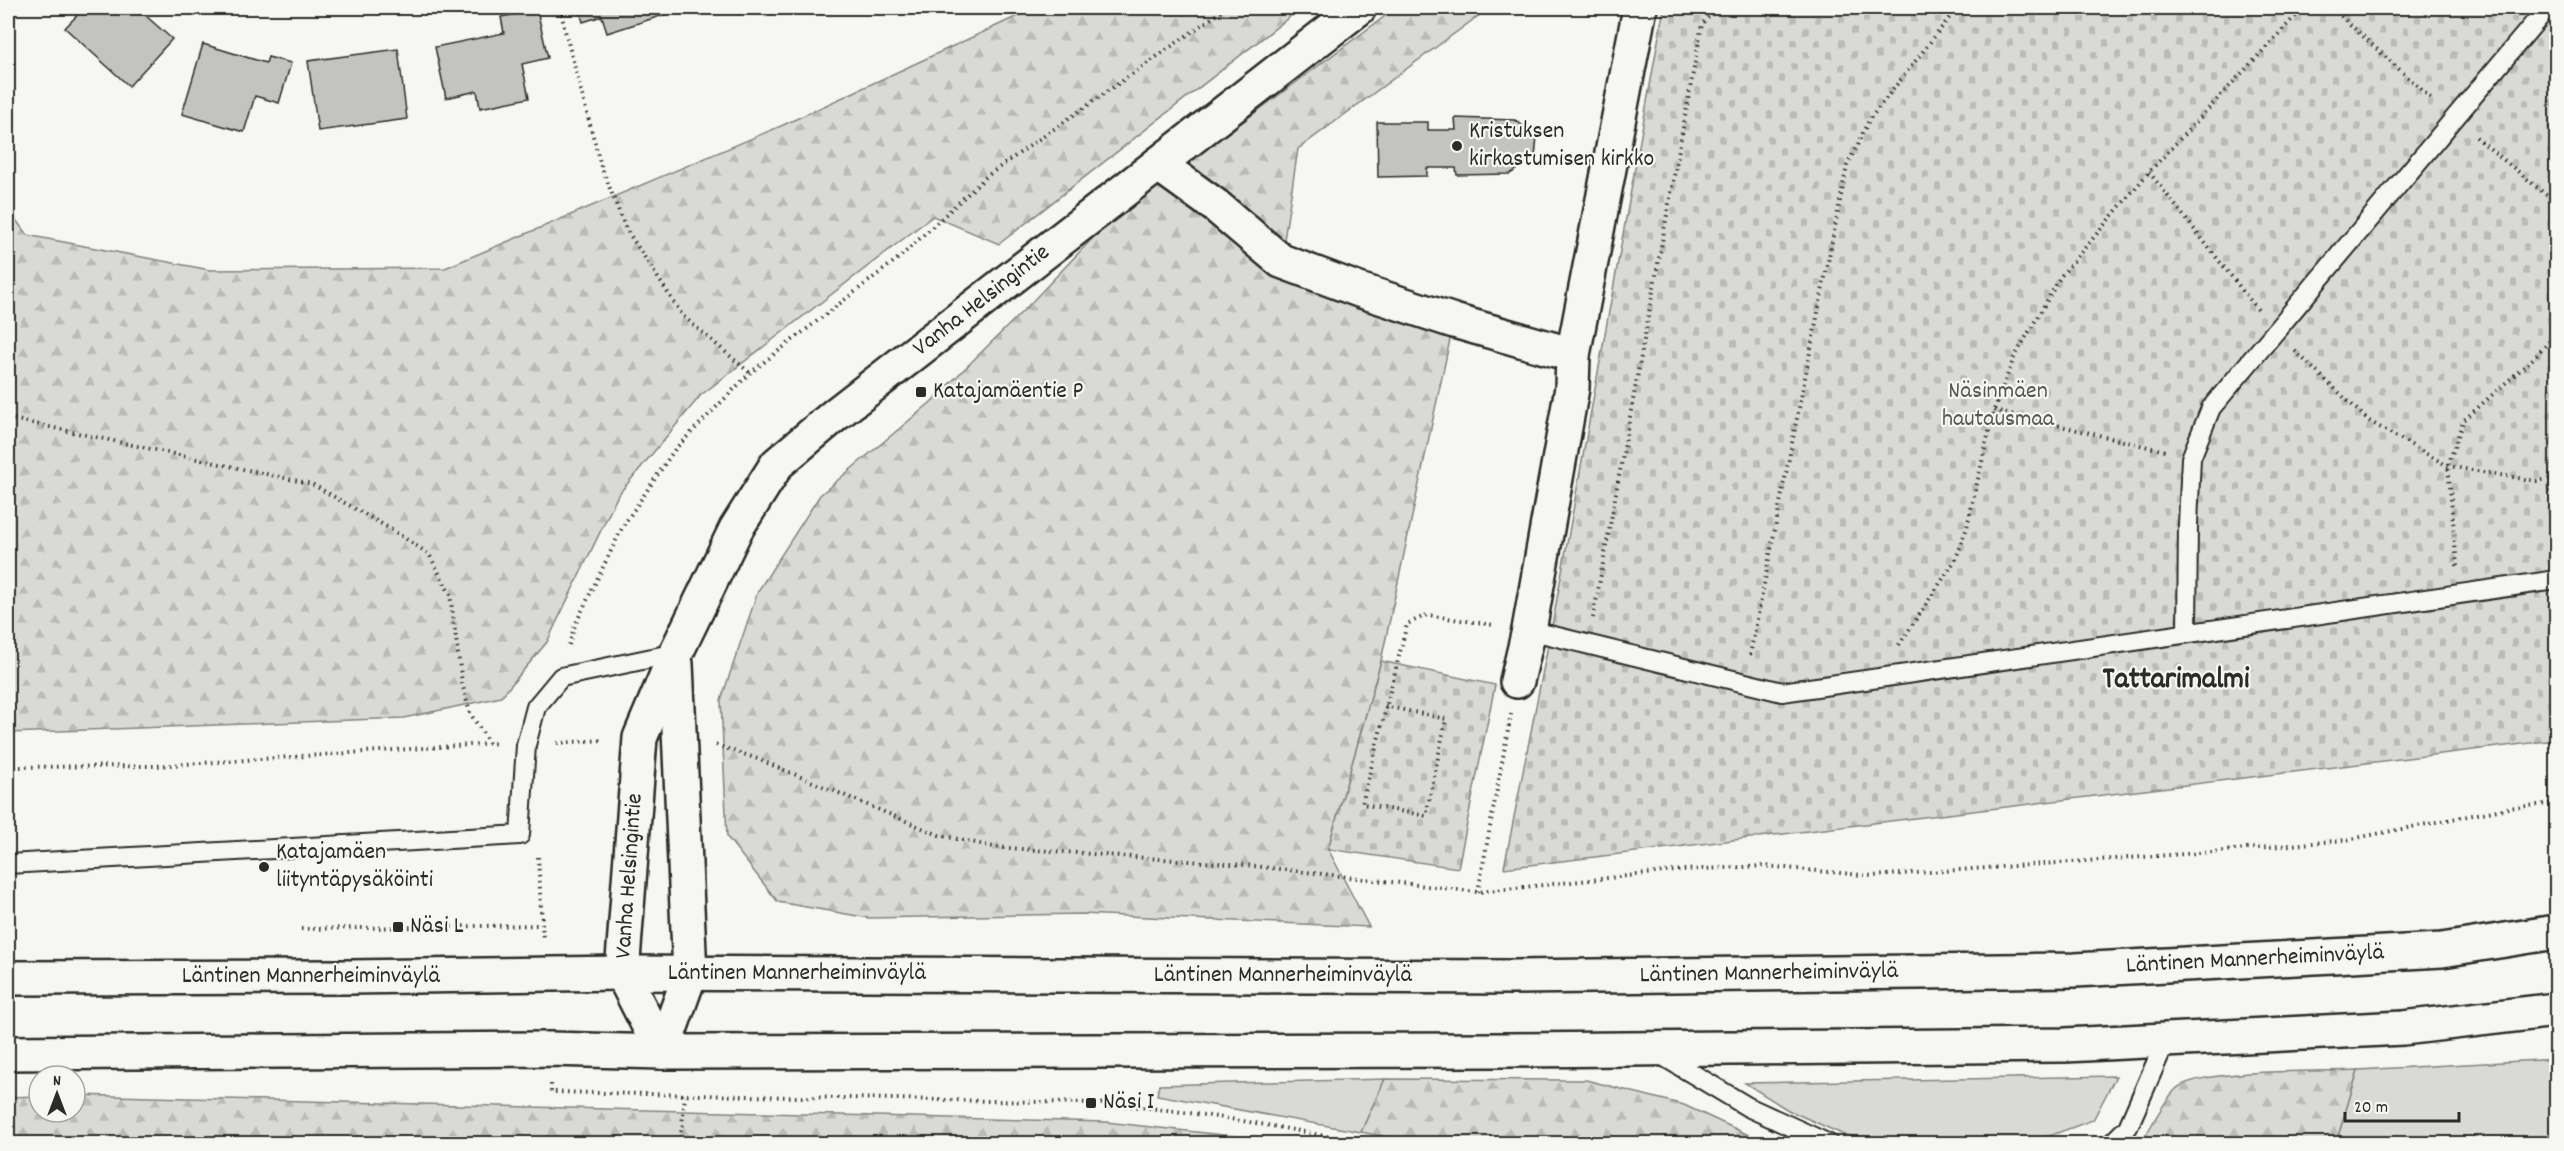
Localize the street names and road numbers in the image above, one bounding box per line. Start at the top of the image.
street label: Vanha Helsingintie [906,237,1058,365]
street label: Vanha Helsingintie [607,792,653,960]
street label: Läntinen Mannerheiminväylä [2125,936,2385,984]
street label: Läntinen Mannerheiminväylä [1639,955,1899,993]
street label: Läntinen Mannerheiminväylä [668,957,926,991]
street label: Läntinen Mannerheiminväylä [1154,959,1412,993]
street label: Läntinen Mannerheiminväylä [182,960,440,994]

